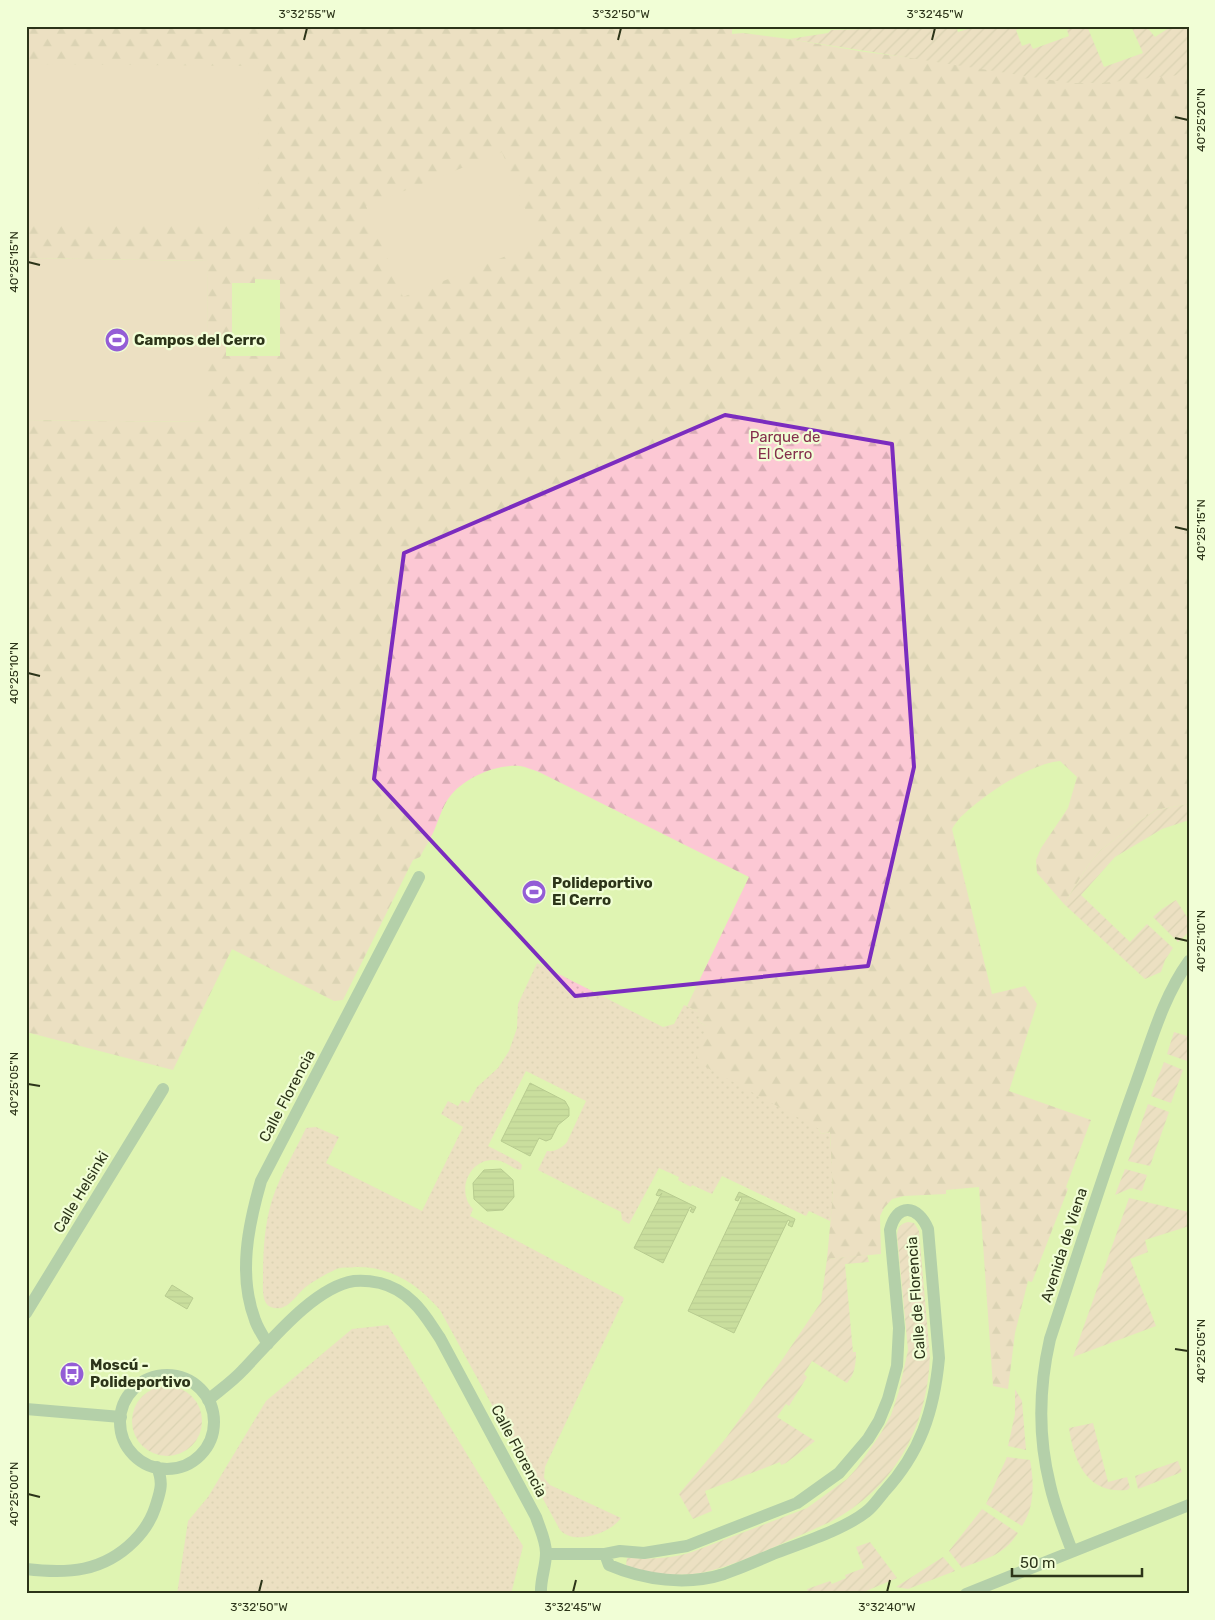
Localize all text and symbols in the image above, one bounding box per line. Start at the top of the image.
text: 3°32'55"W [278,7,336,21]
text: 3°32'50"W [592,7,650,21]
text: 3°32'45"W [907,7,964,21]
text: 40°25'20"N [1194,88,1208,152]
text: 40°25'15"N [7,231,21,293]
sports icon: Campos del Cerro [104,327,130,353]
place label: Campos del Cerro [134,331,265,349]
park label: Parque de El Cerro [750,428,820,463]
text: 40°25'15"N [1194,499,1208,561]
text: 40°25'10"N [7,642,21,704]
place label: Polideportivo El Cerro [552,874,653,909]
sports icon: Polideportivo El Cerro [521,879,547,905]
text: 40°25'10"N [1194,910,1208,972]
street label: Calle Florencia [255,1047,319,1145]
text: 40°25'05"N [7,1052,21,1116]
street label: Calle Helsinki [50,1148,112,1236]
street label: Avenida de Viena [1037,1185,1091,1305]
street label: Calle de Florencia [903,1236,929,1360]
text: 40°25'05"N [1194,1319,1208,1383]
place label: Moscú - Polideportivo [90,1356,191,1391]
bus stop icon: Moscú - Polideportivo [59,1361,85,1387]
street label: Calle Florencia [487,1402,551,1500]
text: 40°25'00"N [7,1462,21,1526]
scale bar [1012,1545,1142,1577]
text: 50 m [1020,1554,1055,1572]
text: 3°32'50"W [230,1600,288,1614]
text: 3°32'45"W [545,1600,602,1614]
text: 3°32'40"W [858,1600,916,1614]

